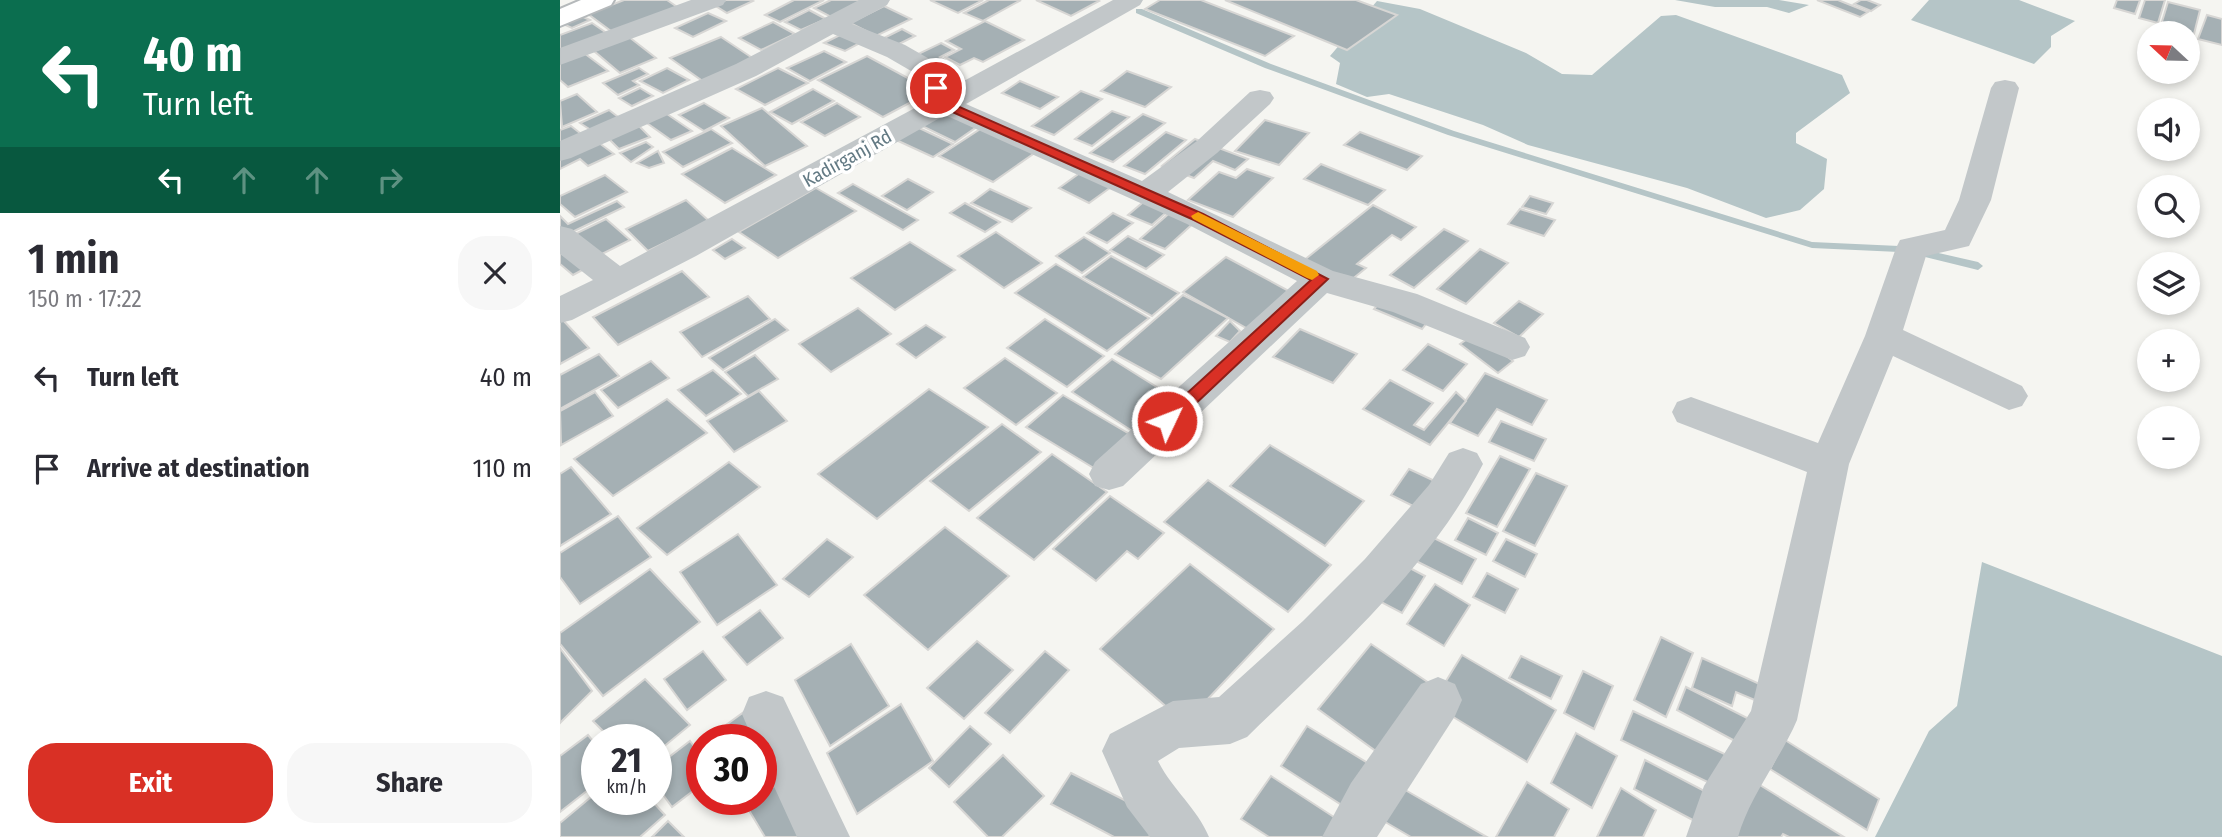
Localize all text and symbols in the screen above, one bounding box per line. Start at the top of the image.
north arrow [2137,21,2200,84]
map controls [2137,21,2200,469]
text: 40 m [143,25,243,84]
icon: left [28,28,119,119]
pin [906,58,966,118]
icon: arrive [917,69,955,107]
text: Turn left [143,85,253,123]
button: sound [2137,98,2200,161]
street label: Kadirganj Rd [799,125,896,192]
icon: left [152,161,190,199]
icon: ahead [225,161,263,199]
icon: ahead [298,161,336,199]
icon: right [371,161,409,199]
button: search [2137,175,2200,238]
text: 1 min [28,234,119,284]
button: close [458,236,532,310]
button: layers [2137,252,2200,315]
text: 150 m · 17:22 [28,285,142,313]
button: + [2137,329,2200,392]
icon: left [28,359,66,397]
text: Turn left [87,362,179,393]
text: 40 m [480,362,532,393]
position arrow [1130,384,1204,458]
button: − [2137,406,2200,469]
icon: arrive [28,450,66,488]
text: Arrive at destination [87,453,310,484]
text: 110 m [472,453,532,484]
speed limit sign: 30 [686,724,777,815]
text: 21 [611,739,642,781]
button: Exit [28,743,273,823]
button: Share [287,743,532,823]
text: km/h [606,776,647,798]

